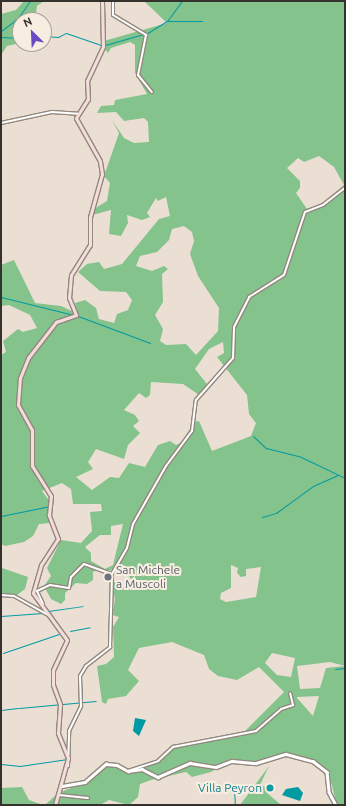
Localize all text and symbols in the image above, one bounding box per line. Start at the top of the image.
north arrow [12,12,52,52]
text: N [21,15,34,29]
place label: San Michele a Muscoli [116,563,180,591]
marker: San Michele a Muscoli [103,572,113,582]
place label: Villa Peyron [198,781,262,795]
marker: Villa Peyron [265,783,275,793]

